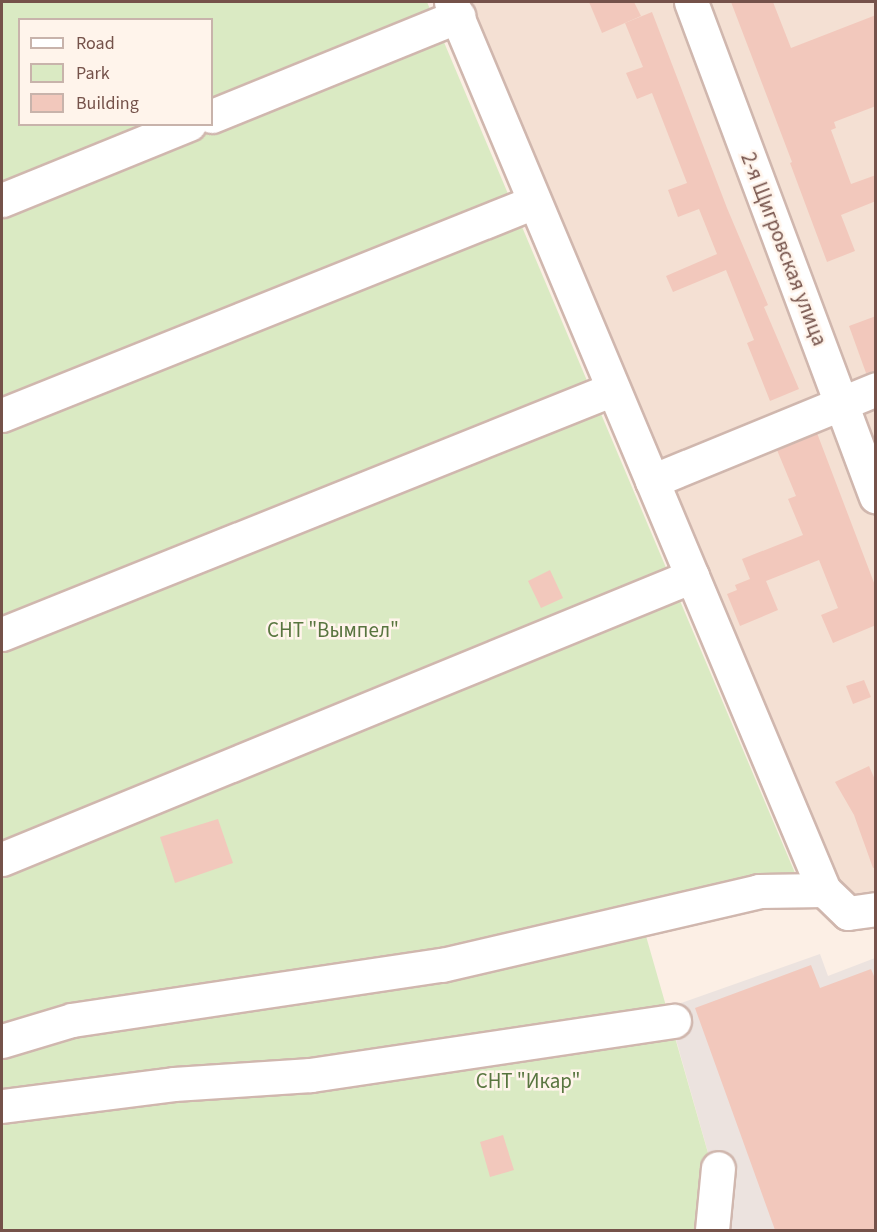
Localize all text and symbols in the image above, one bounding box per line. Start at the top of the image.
legend [18,18,213,126]
text: Road [76,31,115,56]
text: Park [76,61,110,86]
text: Building [76,91,139,116]
street label: 2-я Щигровская улица [736,149,832,349]
park label: СНТ "Вымпел" [267,617,399,643]
park label: СНТ "Икар" [476,1068,580,1094]

